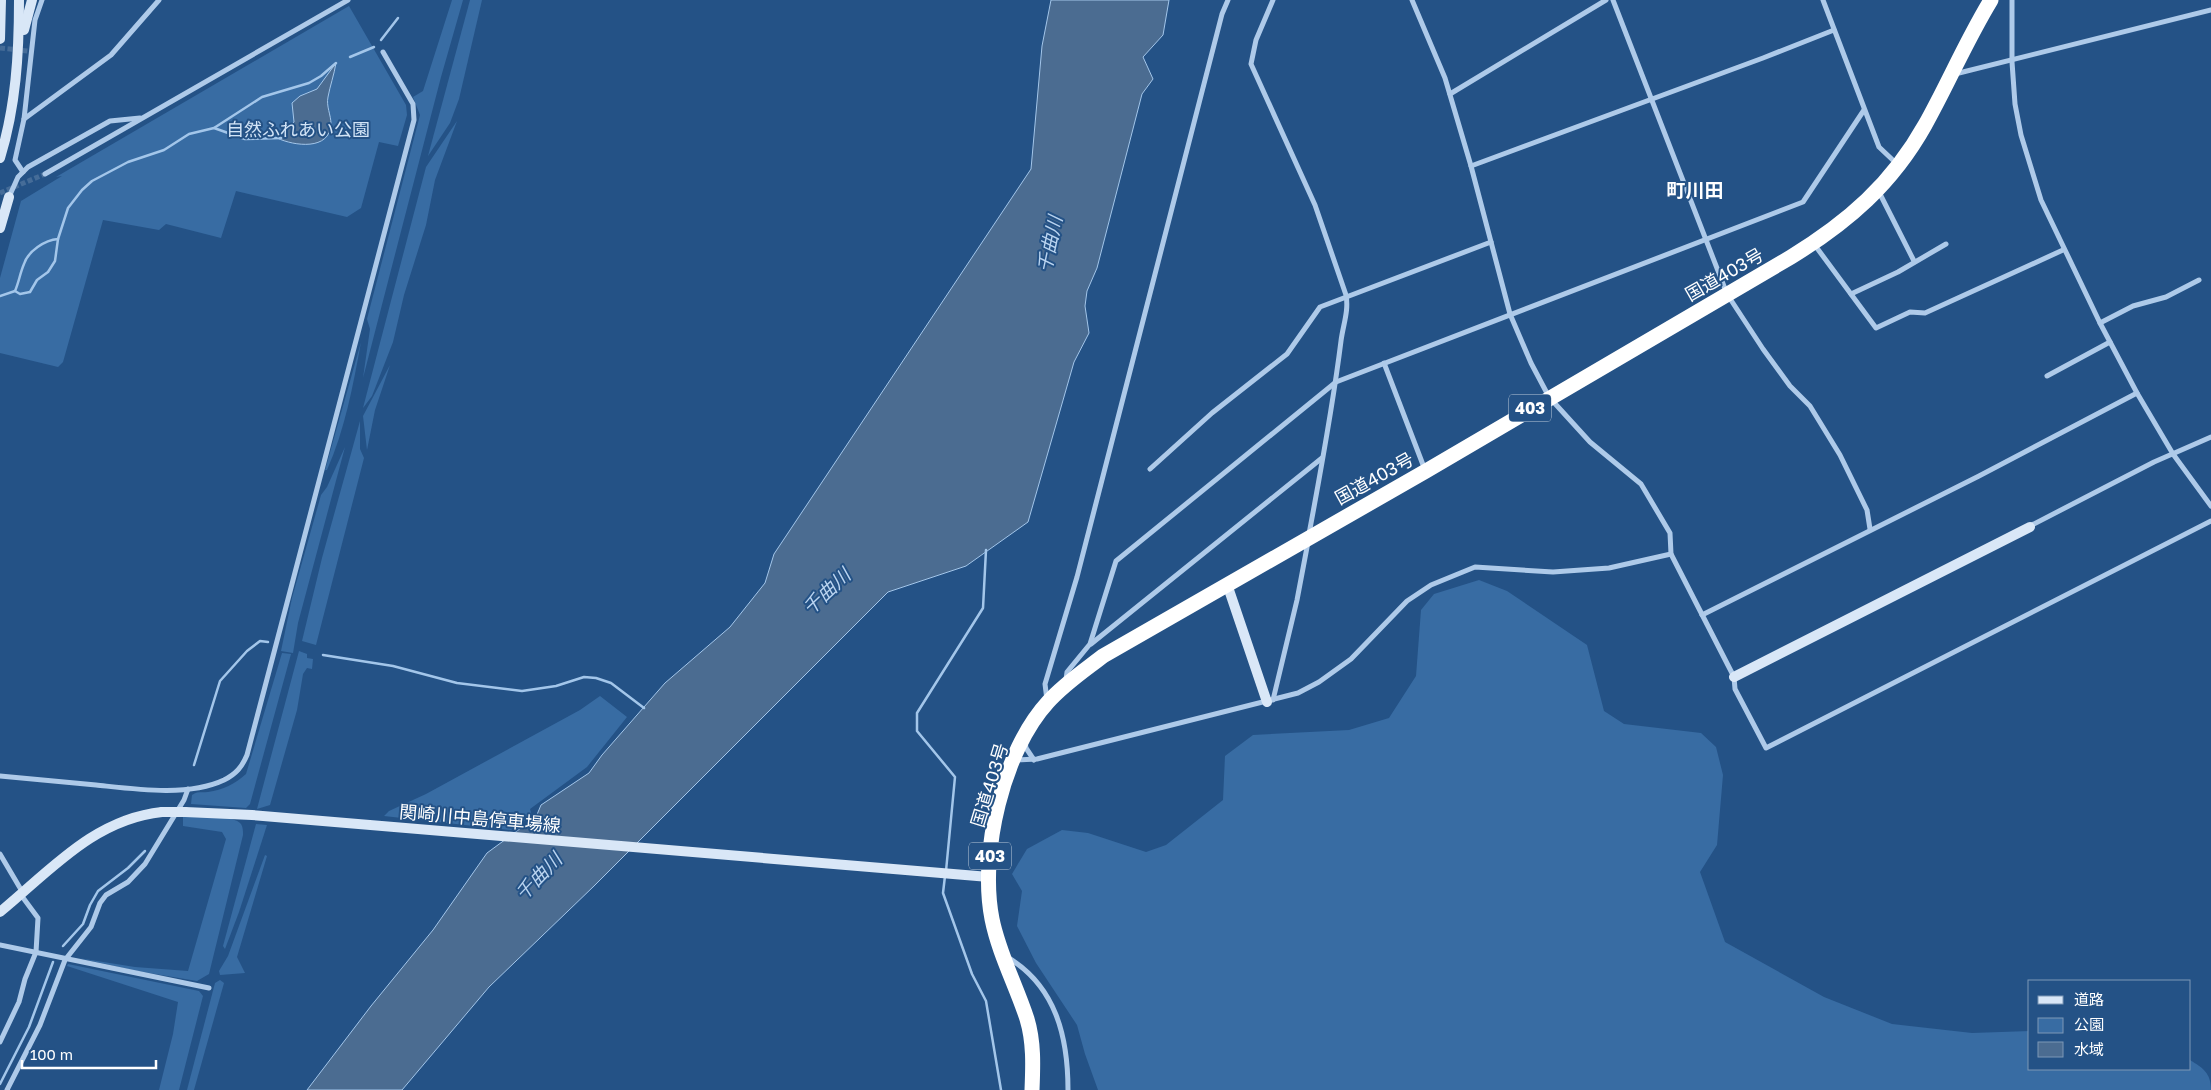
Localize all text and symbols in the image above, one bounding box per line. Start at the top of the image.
park label: 自然ふれあい公園 [226,118,370,140]
district label: 町川田 [1666,178,1724,201]
water label: 千曲川 [1032,212,1067,274]
street label: 国道403号 [1681,243,1767,305]
road number: 403 [1509,394,1551,422]
street label: 国道403号 [1331,447,1417,509]
water label: 千曲川 [797,562,856,619]
street label: 国道403号 [966,740,1012,830]
street label: 関崎川中島停車場線 [398,800,562,836]
road number: 403 [969,842,1011,869]
water label: 千曲川 [510,846,567,904]
legend [2028,980,2191,1070]
text: 道路 [2074,990,2104,1008]
text: 公園 [2074,1015,2104,1033]
scale bar [22,1038,156,1070]
text: 水域 [2074,1040,2104,1058]
text: 100 m [30,1045,73,1063]

